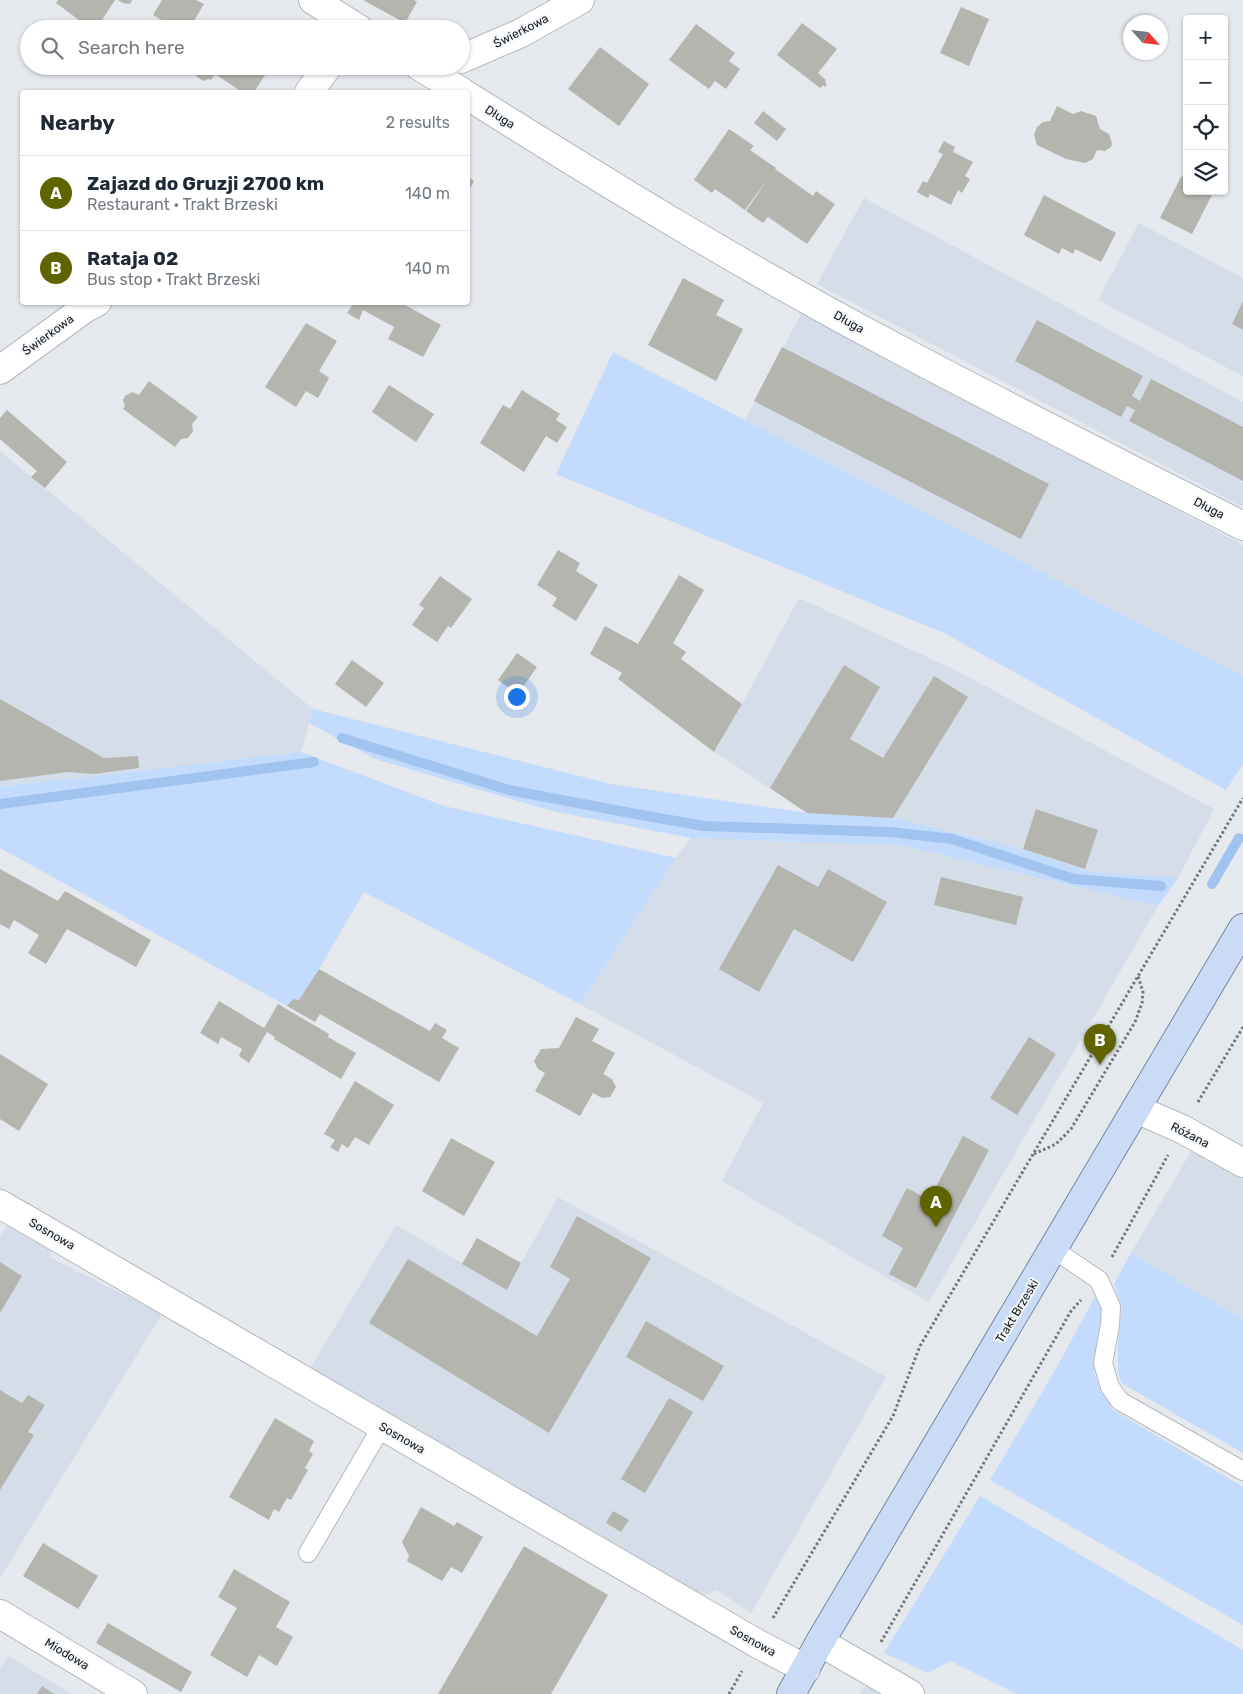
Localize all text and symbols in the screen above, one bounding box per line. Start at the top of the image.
street label: Świerkowa [491,11,551,51]
north arrow [1123,15,1168,60]
map controls [1183,15,1228,195]
button: + [1183,15,1228,60]
search box [20,20,470,75]
icon: search [38,34,66,62]
text: Search here [78,36,185,59]
button: − [1183,60,1228,105]
street label: Długa [482,102,518,132]
button: locate [1183,105,1228,150]
text: Nearby [40,110,115,135]
text: 2 results [386,113,450,132]
button: layers [1183,150,1228,195]
text: Zajazd do Gruzji 2700 km [87,172,324,195]
text: A [50,184,62,203]
text: 140 m [405,184,450,203]
text: Restaurant · Trakt Brzeski [87,195,278,214]
text: Rataja 02 [87,247,178,270]
text: B [50,259,62,278]
text: 140 m [405,259,450,278]
text: Bus stop · Trakt Brzeski [87,270,260,289]
street label: Długa [831,308,867,336]
street label: Świerkowa [20,312,76,358]
street label: Długa [1191,494,1227,522]
your location [504,684,530,710]
pin: B [1084,1024,1116,1065]
street label: Różana [1168,1119,1212,1151]
pin: A [920,1186,952,1227]
street label: Sosnowa [27,1215,77,1253]
street label: Trakt Brzeski [993,1277,1041,1345]
street label: Sosnowa [377,1419,427,1457]
street label: Sosnowa [728,1623,778,1659]
street label: Miodowa [42,1635,92,1673]

